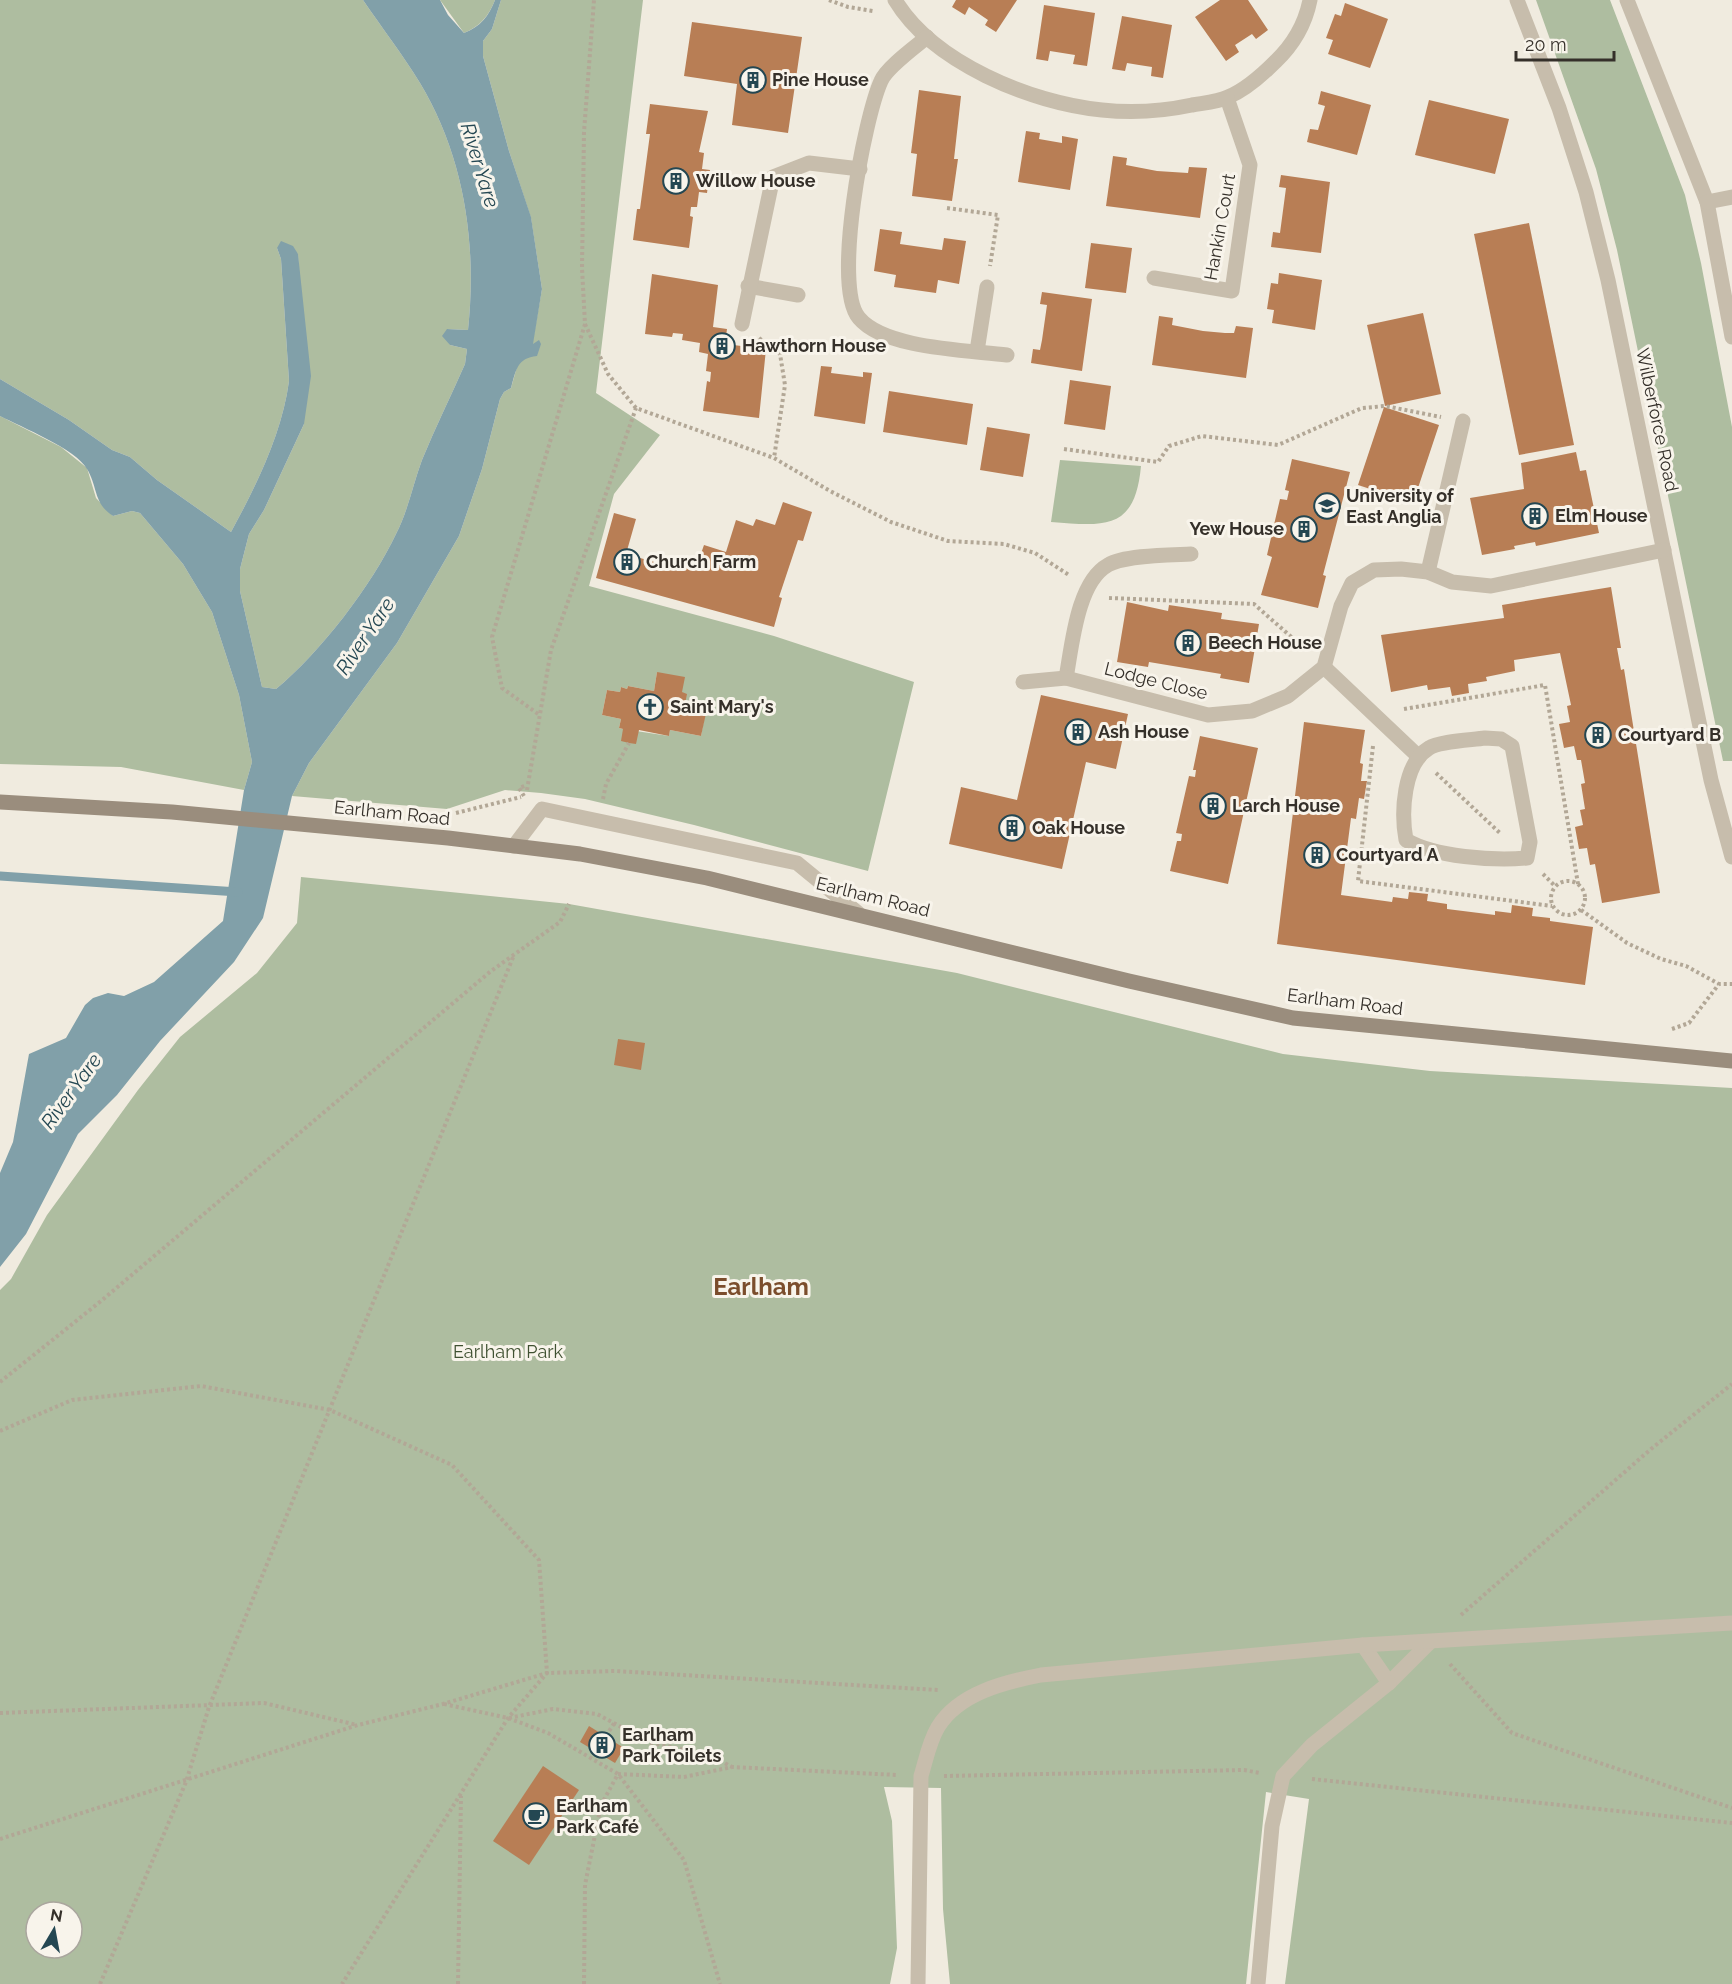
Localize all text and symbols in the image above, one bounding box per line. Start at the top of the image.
scale bar [1516,24,1614,62]
text: 20 m [1525,34,1567,55]
building icon: Pine House [738,65,768,95]
place label: Pine House [772,69,869,90]
water label: River Yare [456,120,504,211]
building icon: Willow House [661,166,691,196]
place label: Willow House [696,170,816,191]
street label: Hankin Court [1200,172,1239,282]
building icon: Hawthorn House [707,331,737,361]
place label: Hawthorn House [742,335,886,356]
street label: Wilberforce Road [1632,346,1683,494]
place label: University of East Anglia [1346,485,1455,527]
school or university icon: University of East Anglia [1312,491,1342,521]
building icon: Elm House [1520,501,1550,531]
place label: Elm House [1555,505,1648,526]
building icon: Yew House [1289,514,1319,544]
place label: Yew House [1189,518,1284,539]
building icon: Church Farm [612,547,642,577]
place label: Church Farm [646,551,756,572]
water label: River Yare [331,593,400,679]
building icon: Beech House [1173,628,1203,658]
place label: Beech House [1208,632,1322,653]
street label: Lodge Close [1102,658,1210,704]
church icon: Saint Mary's [635,692,665,722]
place label: Saint Mary's [670,696,774,717]
building icon: Ash House [1063,717,1093,747]
building icon: Courtyard B [1583,720,1613,750]
place label: Ash House [1098,721,1189,742]
place label: Courtyard B [1618,724,1721,745]
building icon: Larch House [1198,791,1228,821]
place label: Larch House [1232,795,1340,816]
street label: Earlham Road [333,796,451,829]
building icon: Oak House [997,813,1027,843]
place label: Oak House [1032,817,1125,838]
building icon: Courtyard A [1302,840,1332,870]
place label: Courtyard A [1336,844,1439,865]
street label: Earlham Road [814,872,932,921]
street label: Earlham Road [1286,984,1404,1019]
water label: River Yare [36,1048,107,1133]
district label: Earlham [713,1272,809,1301]
park label: Earlham Park [453,1341,564,1362]
place label: Earlham Park Toilets [622,1724,721,1766]
building icon: Earlham Park Toilets [587,1730,617,1760]
place label: Earlham Park Café [556,1795,639,1837]
cafe icon: Earlham Park Café [521,1801,551,1831]
north arrow [24,1900,84,1960]
text: N [49,1905,64,1926]

